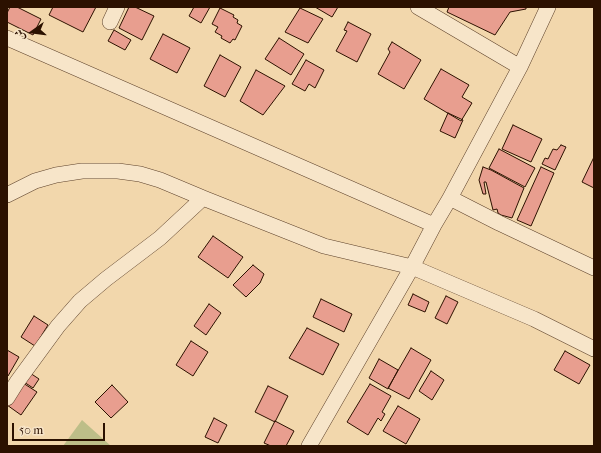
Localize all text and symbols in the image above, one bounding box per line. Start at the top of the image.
north arrow [12,12,52,52]
text: ش [12,28,28,42]
scale bar [14,415,107,441]
text: 50 m [19,423,43,437]

